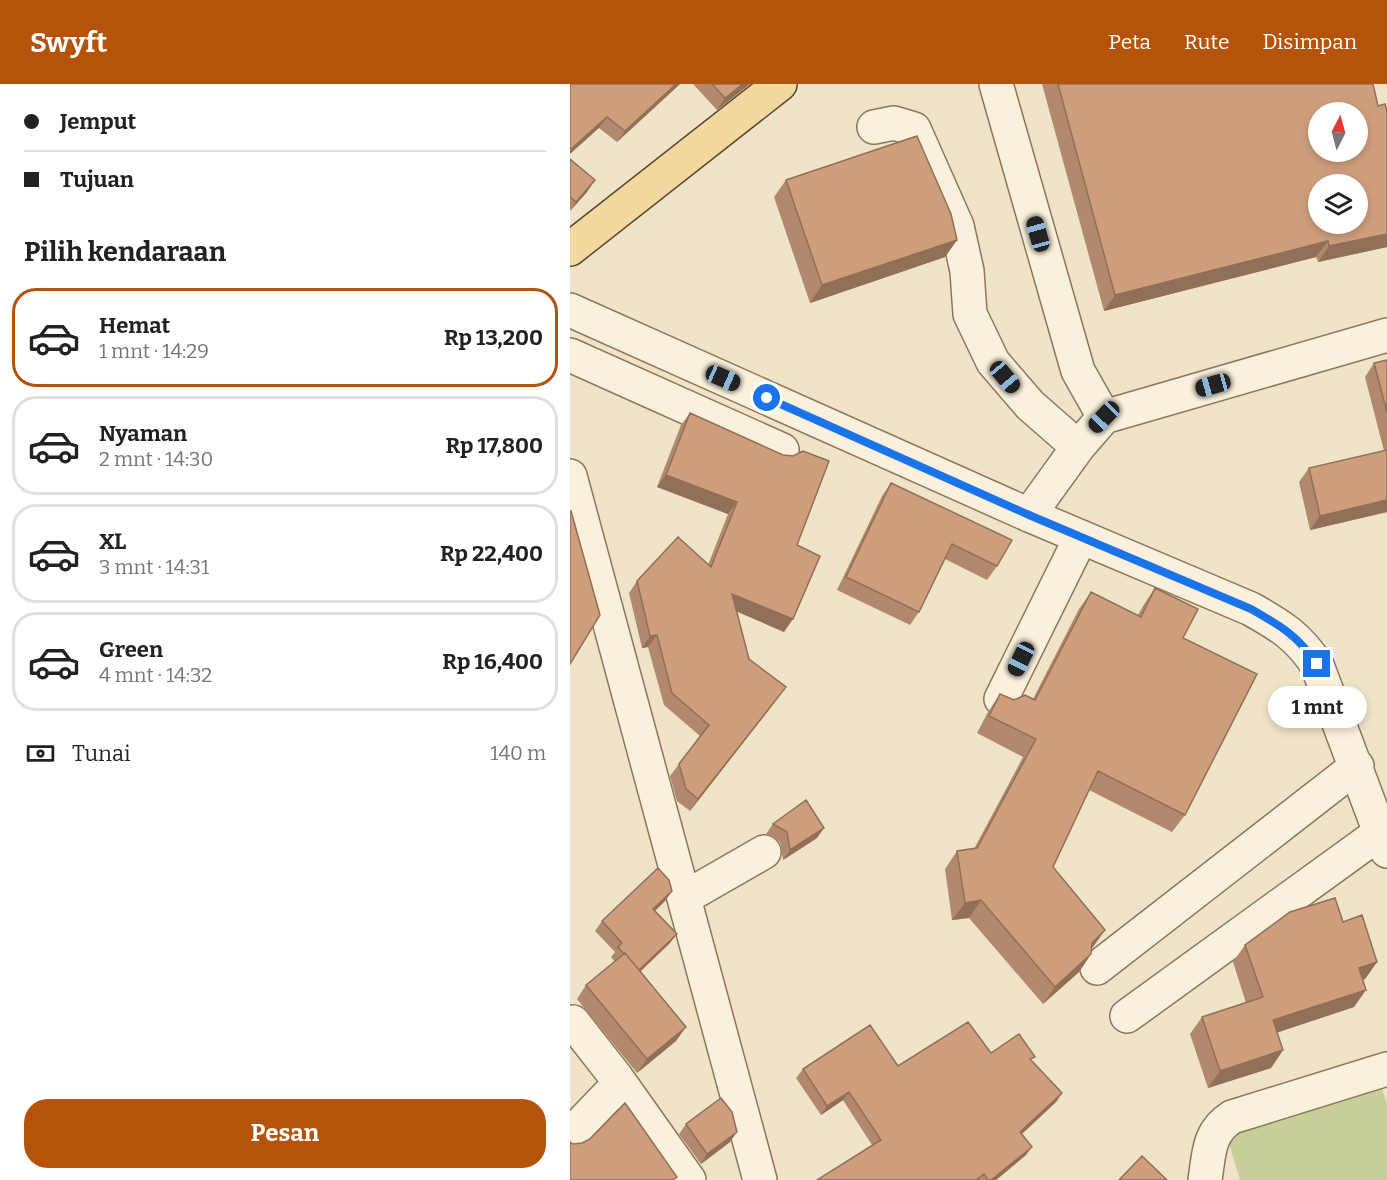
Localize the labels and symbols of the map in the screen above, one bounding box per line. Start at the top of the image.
north arrow [1308,102,1368,162]
car [1024,214,1052,254]
car [987,357,1023,397]
car [703,362,743,394]
car [1193,371,1233,399]
route start [753,384,780,411]
car [1085,398,1123,436]
car [1005,639,1037,679]
route end [1303,650,1330,677]
callout: 1 mnt [1268,685,1366,727]

